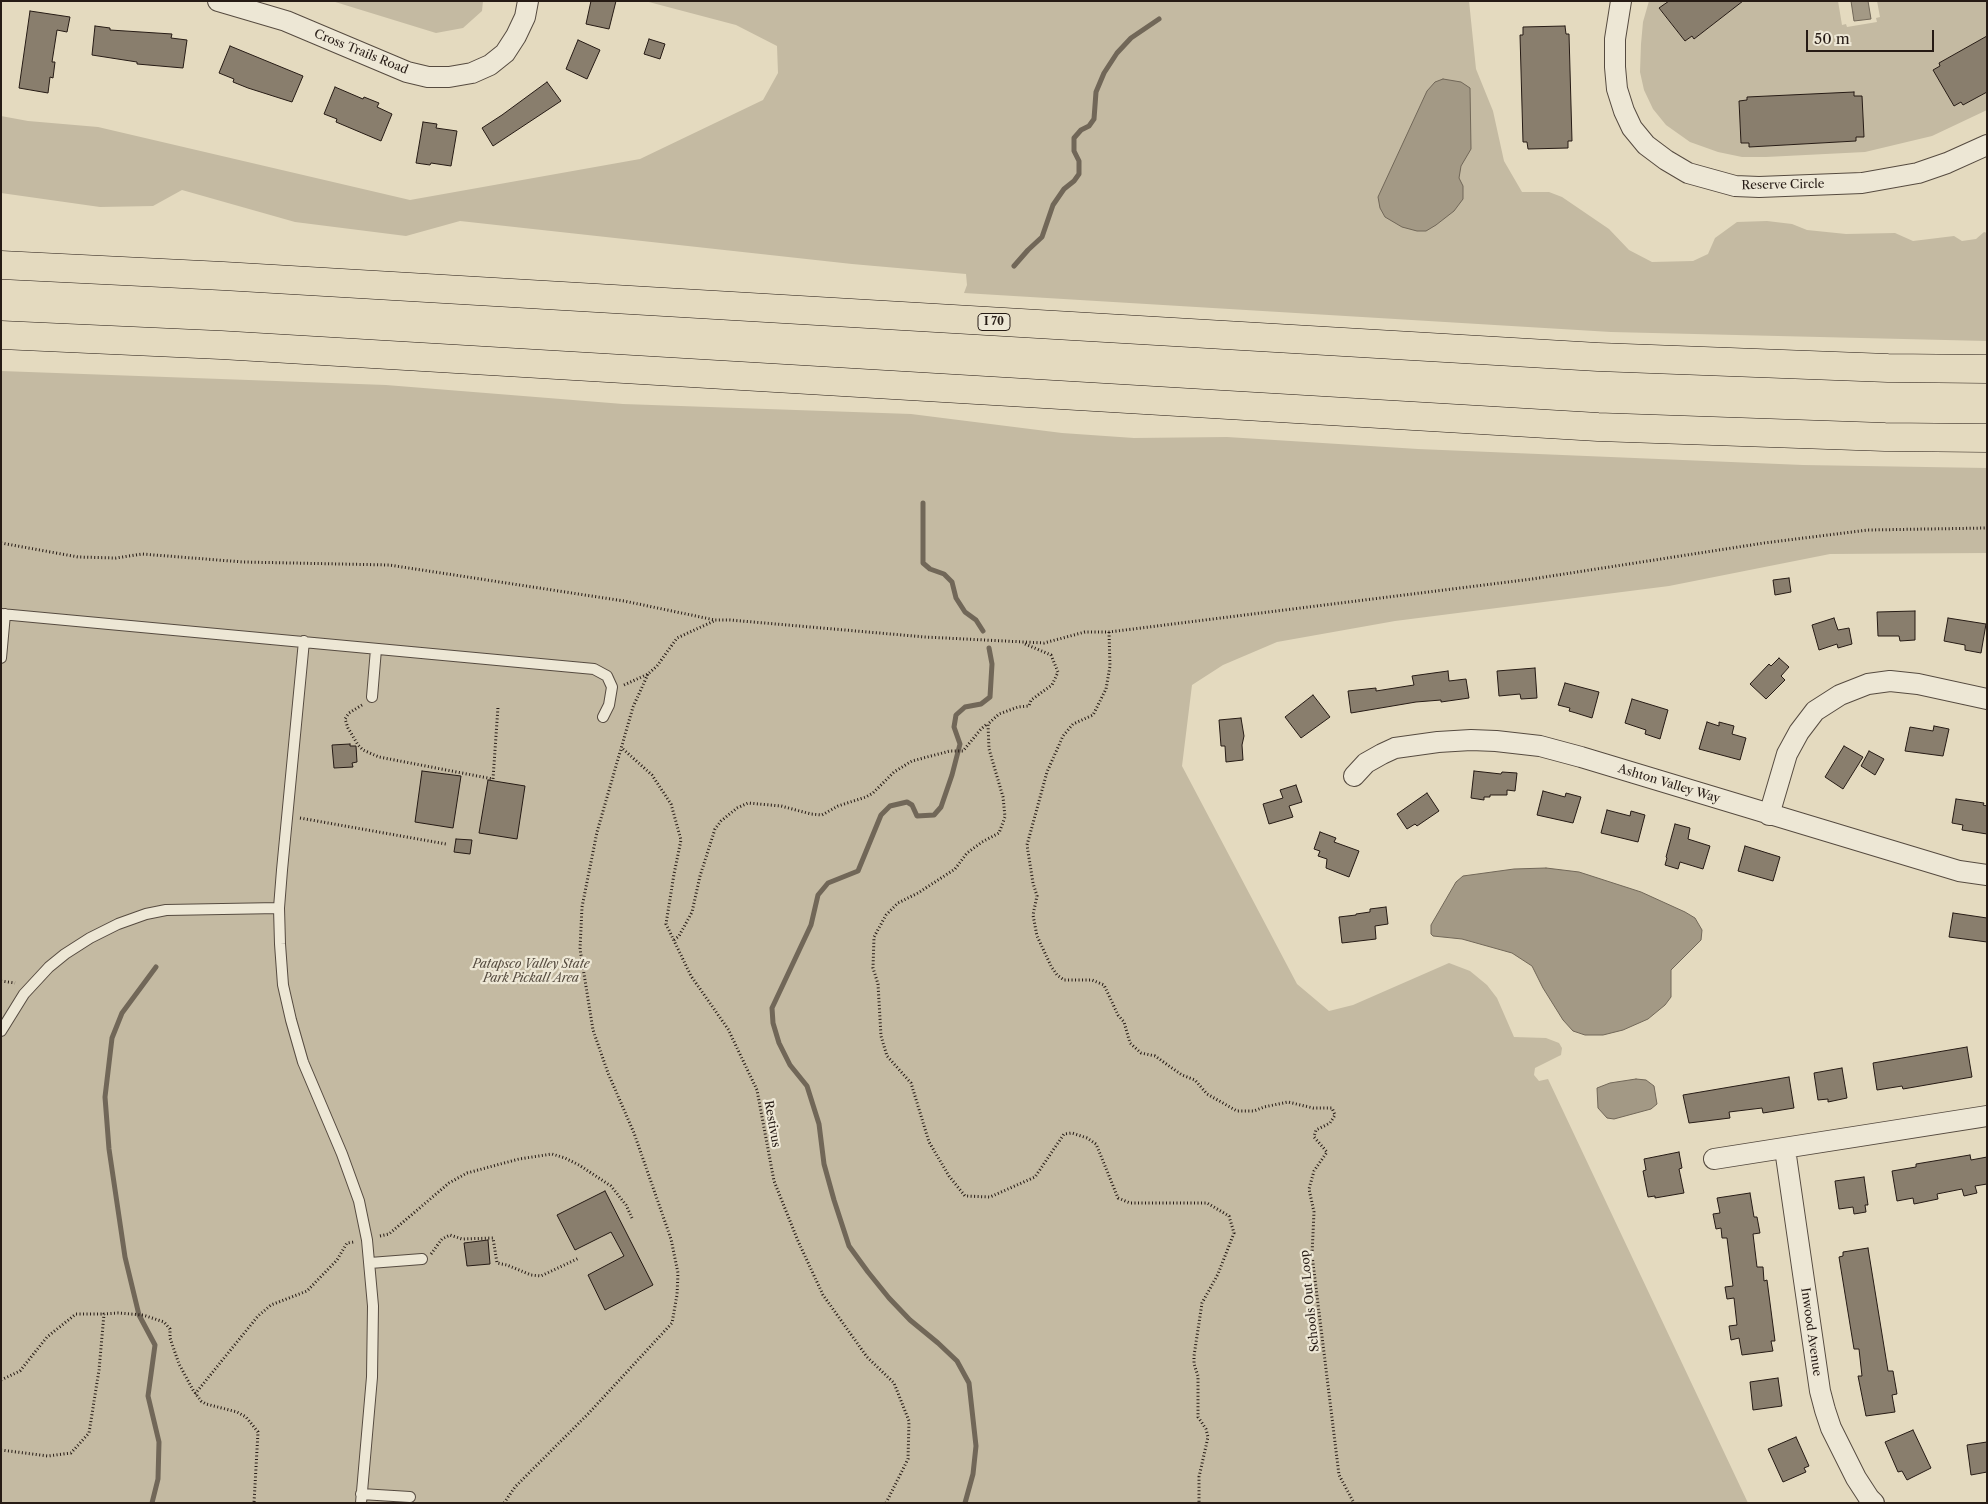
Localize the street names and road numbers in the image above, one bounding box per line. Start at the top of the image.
street label: Cross Trails Road [312,27,410,77]
street label: Reserve Circle [1741,177,1825,193]
road number: I 70 [978,314,1010,331]
street label: Ashton Valley Way [1616,762,1722,806]
street label: Restivus [761,1099,783,1149]
street label: Schools Out Loop [1297,1249,1323,1353]
street label: Inwood Avenue [1798,1287,1824,1377]

